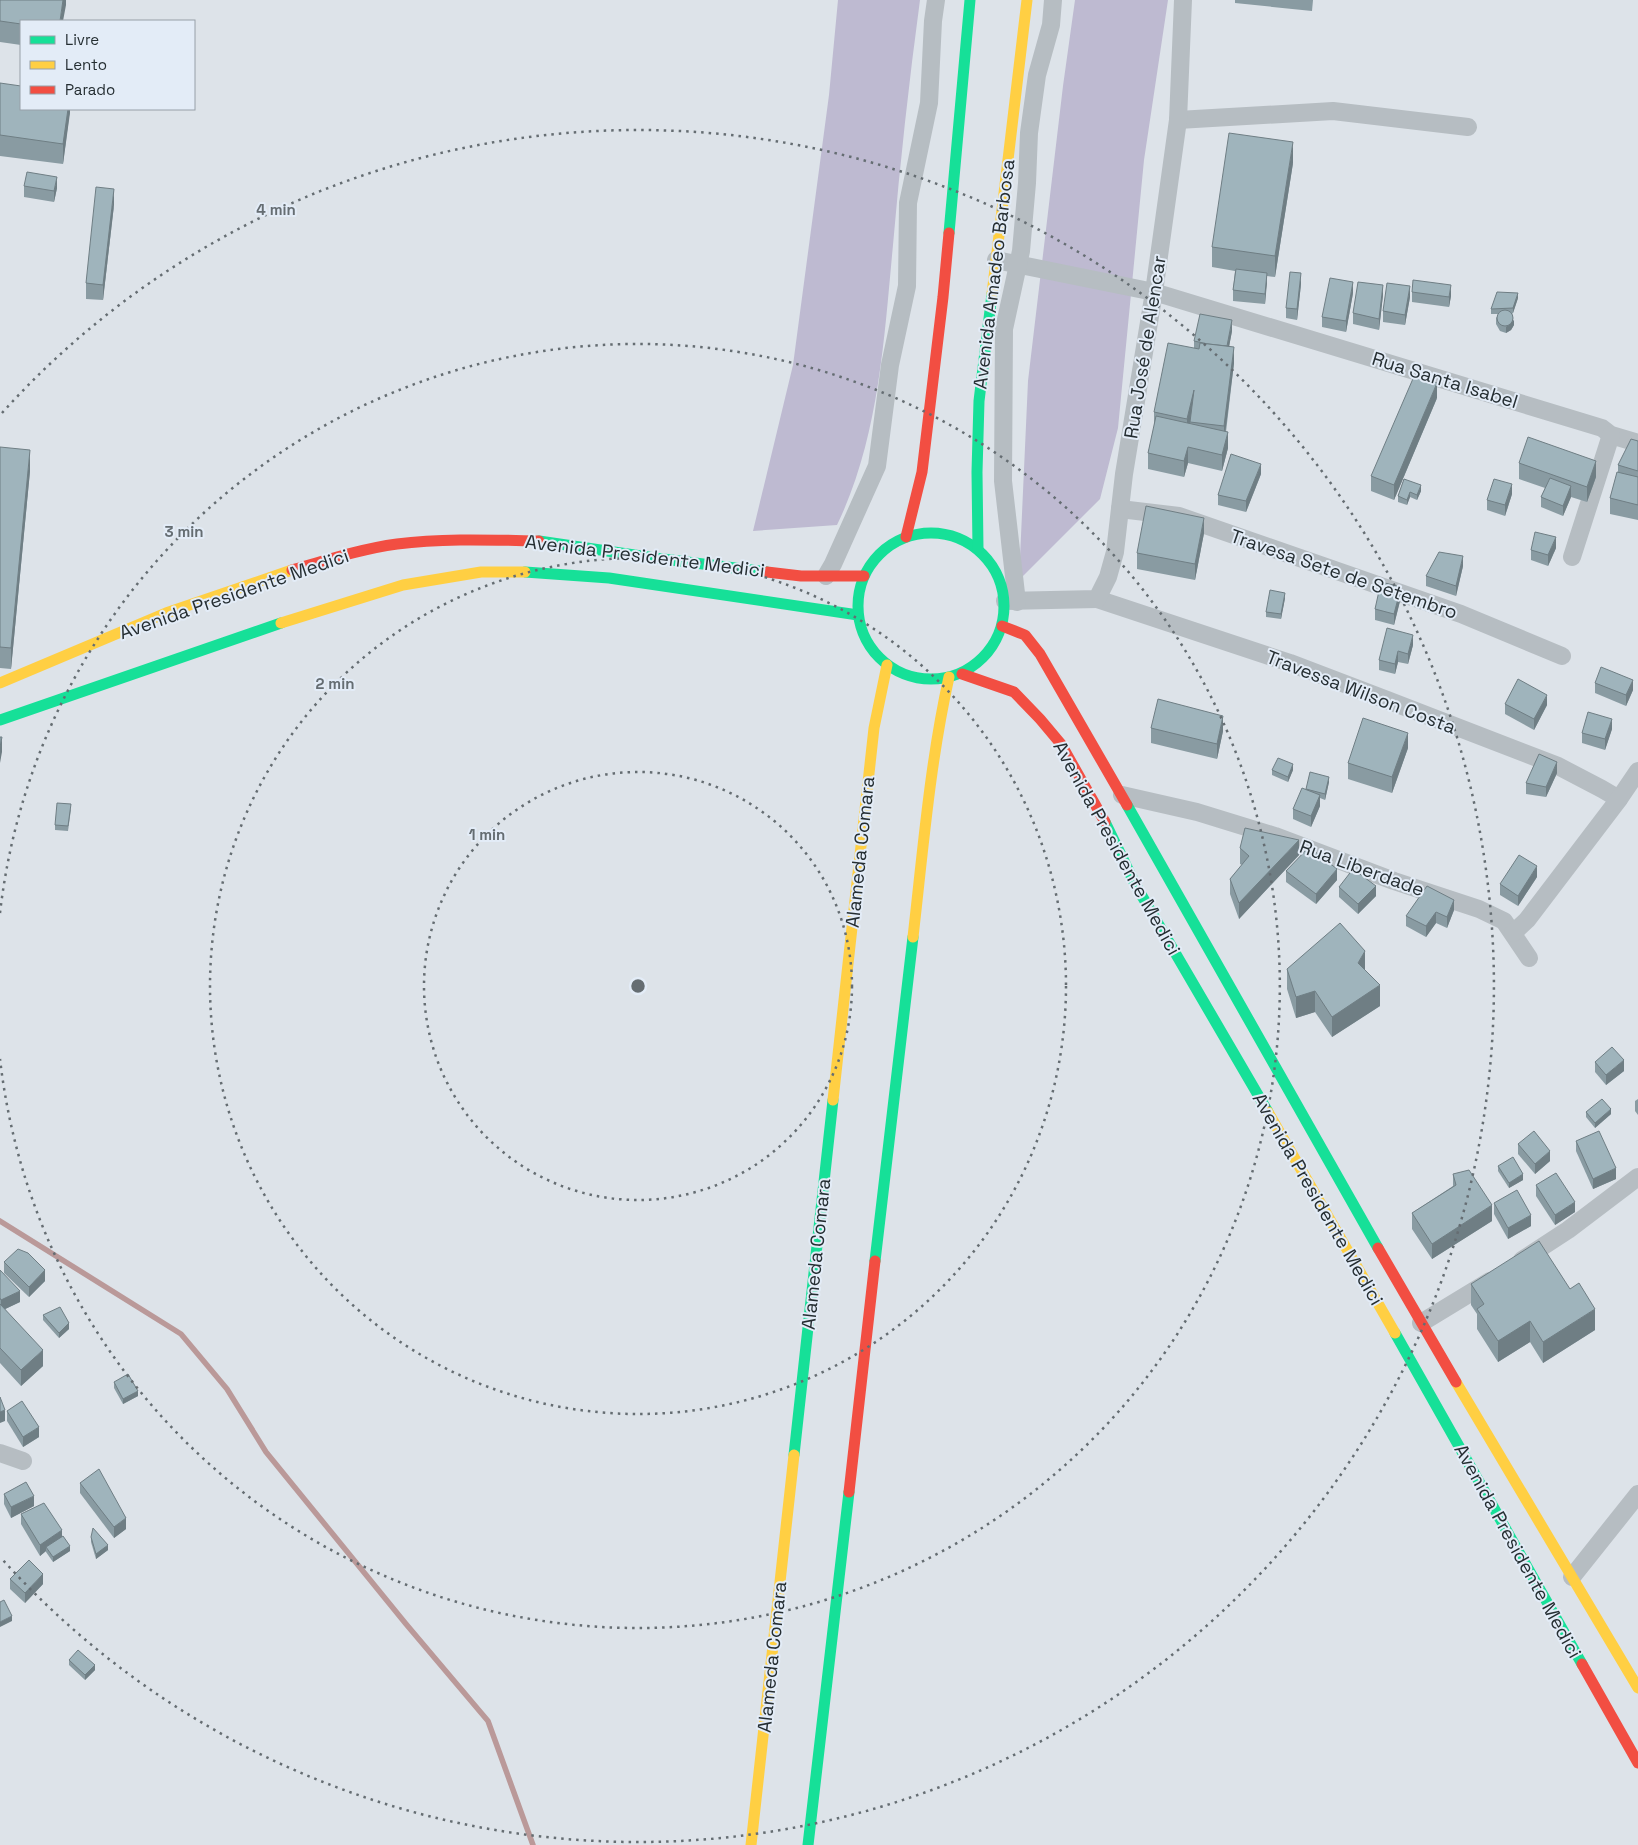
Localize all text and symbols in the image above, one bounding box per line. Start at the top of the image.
legend [20,20,195,110]
text: Livre [65,30,99,49]
text: Lento [65,55,107,74]
text: Parado [65,80,115,99]
street label: Avenida Amadeo Barbosa [967,158,1021,390]
text: 4 min [256,200,296,219]
street label: Rua José de Alencar [1118,254,1172,440]
street label: Rua Santa Isabel [1369,346,1521,414]
text: 3 min [165,522,203,541]
street label: Travesa Sete de Setembro [1227,523,1461,625]
street label: Avenida Presidente Medici [524,529,766,583]
street label: Avenida Presidente Medici [116,543,352,645]
street label: Travessa Wilson Costa [1263,644,1460,740]
text: 2 min [316,674,354,693]
street label: Avenida Presidente Medici [1048,736,1186,960]
street label: Alameda Comara [840,775,880,929]
text: 1 min [469,825,505,844]
street label: Rua Liberdade [1296,834,1428,902]
centre of rings [629,977,647,995]
street label: Avenida Presidente Medici [1247,1088,1389,1310]
street label: Alameda Comara [796,1177,836,1331]
street label: Avenida Presidente Medici [1449,1439,1587,1663]
street label: Alameda Comara [752,1580,792,1734]

